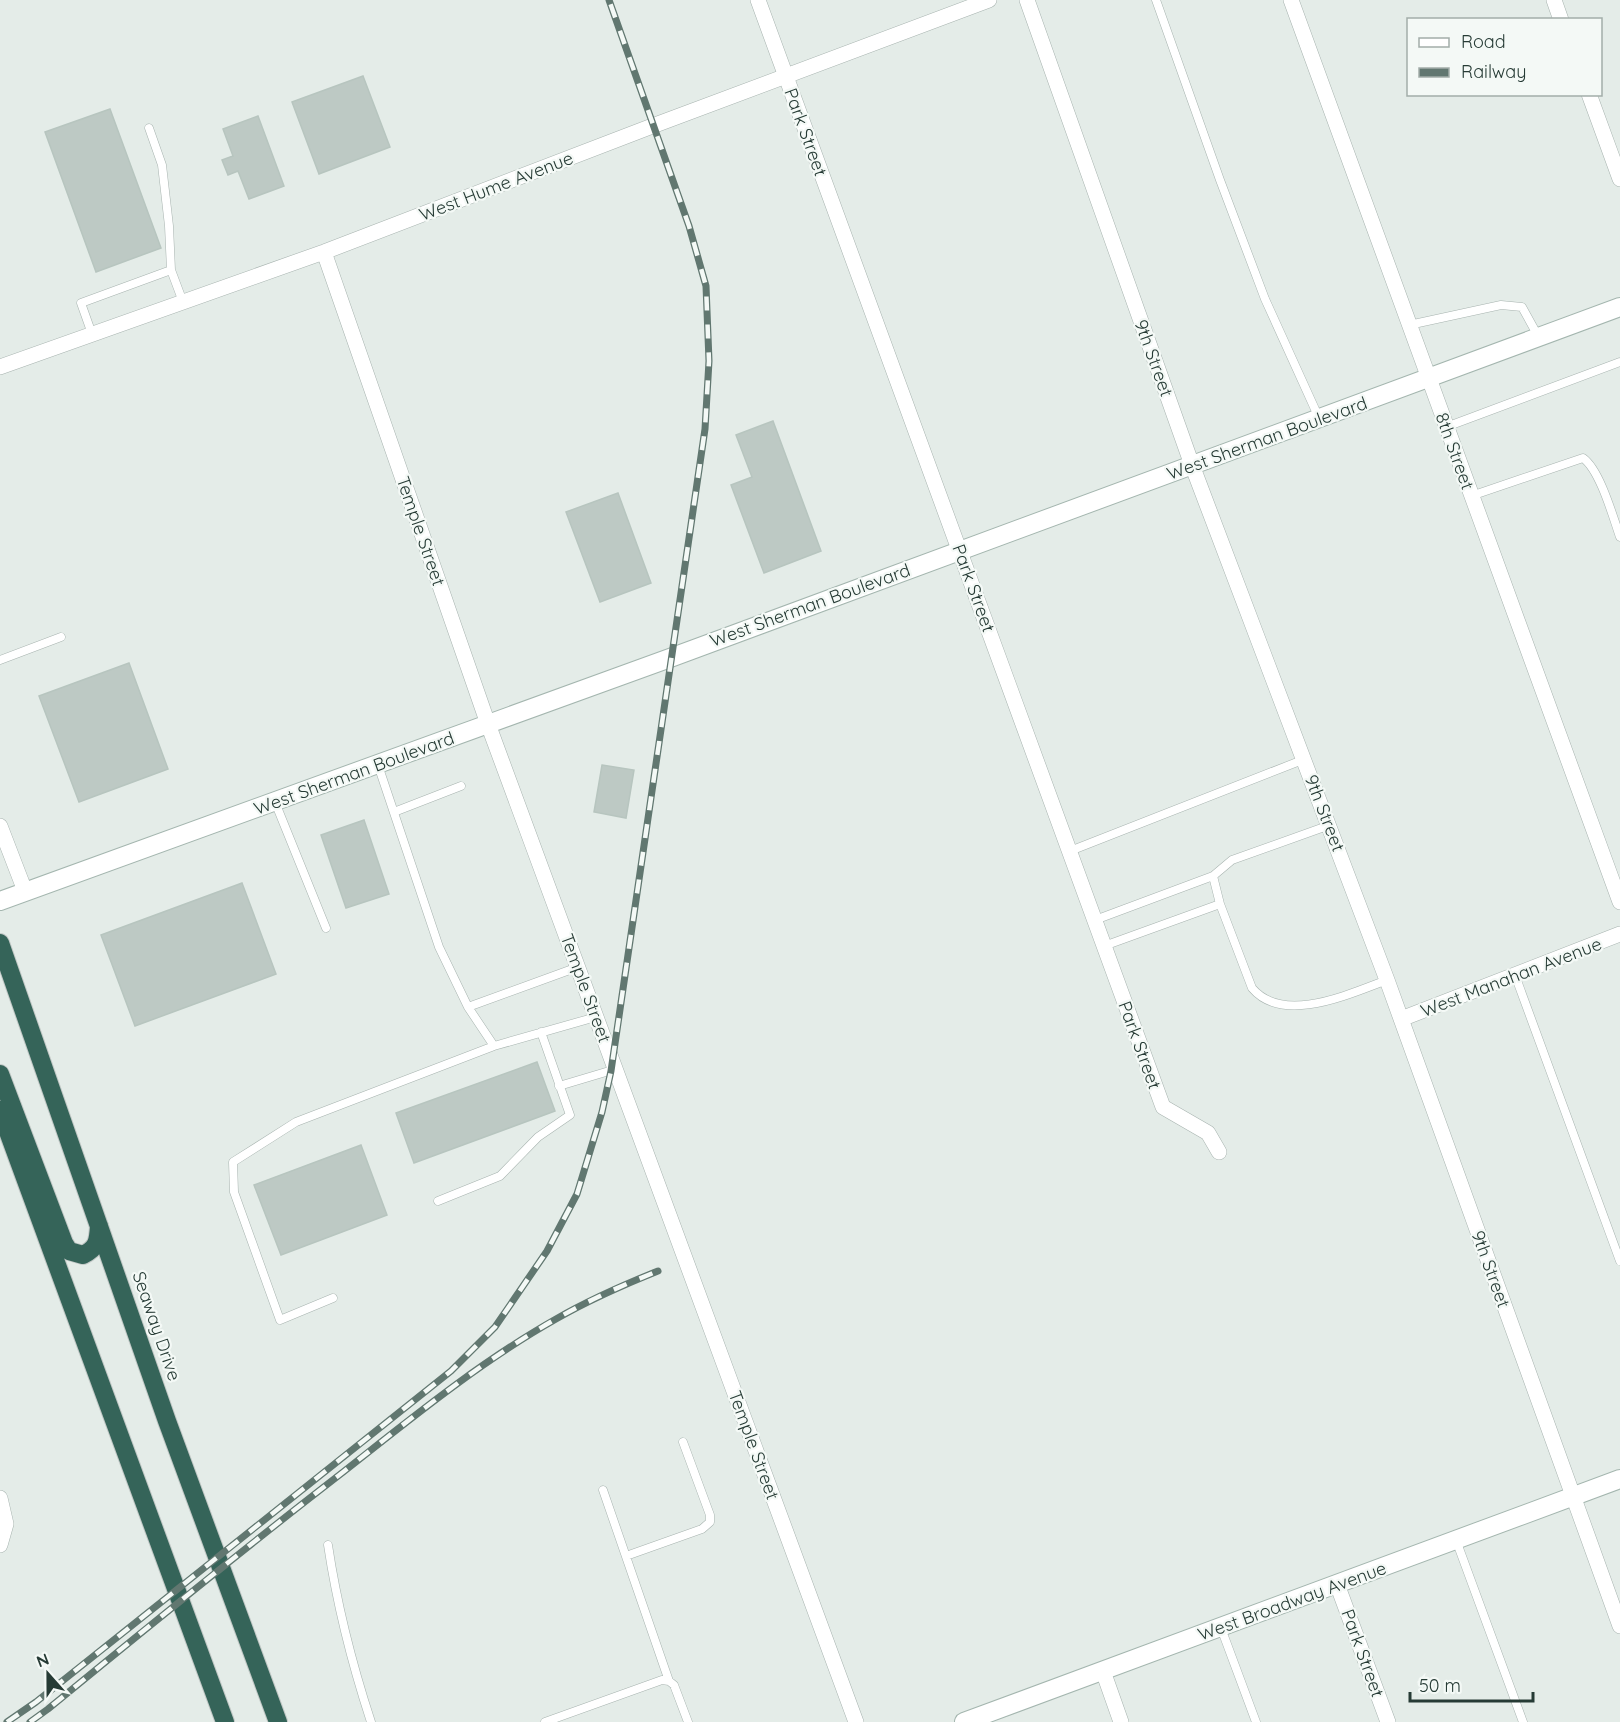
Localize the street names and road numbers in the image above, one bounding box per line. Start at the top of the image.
street label: Park Street [779,85,833,179]
street label: West Hume Avenue [416,146,576,226]
street label: 9th Street [1129,316,1179,400]
street label: West Sherman Boulevard [1164,391,1370,485]
street label: 8th Street [1430,409,1480,493]
street label: Temple Street [391,473,451,589]
street label: Park Street [947,541,1001,635]
street label: West Sherman Boulevard [707,558,913,652]
street label: West Sherman Boulevard [251,726,457,820]
street label: 9th Street [1300,771,1350,855]
street label: Temple Street [556,930,616,1046]
street label: West Manahan Avenue [1417,932,1605,1022]
street label: Park Street [1113,998,1167,1092]
street label: 9th Street [1466,1227,1516,1311]
street label: Seaway Drive [128,1268,186,1384]
street label: Temple Street [724,1387,784,1503]
street label: West Broadway Avenue [1195,1556,1389,1646]
street label: Park Street [1336,1606,1390,1700]

